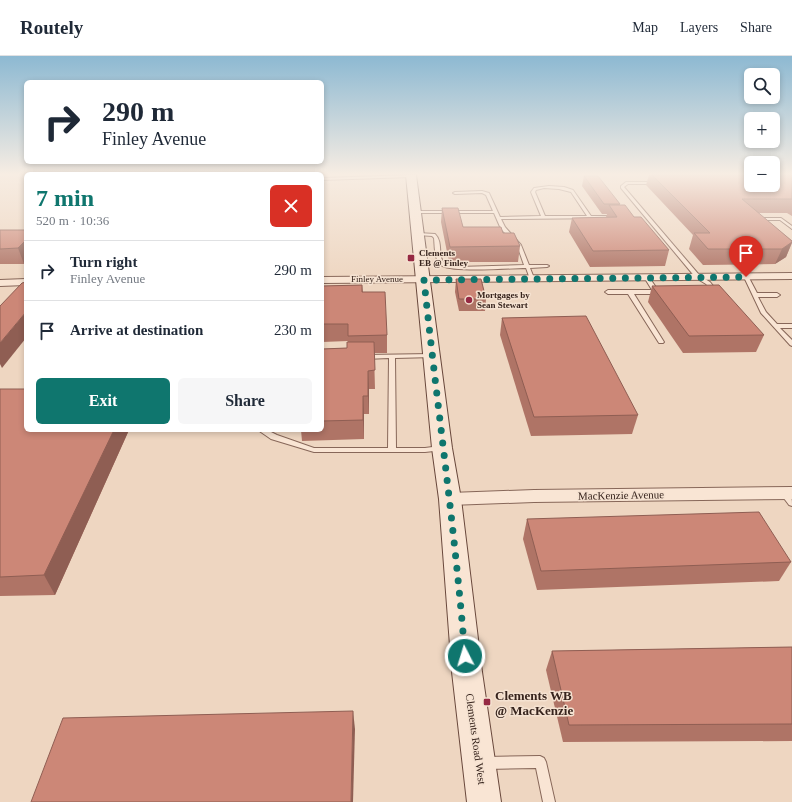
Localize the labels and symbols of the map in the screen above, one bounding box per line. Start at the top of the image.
pin [729,236,763,277]
place label: Clements EB @ Finley [419,248,468,268]
marker: Clements EB @ Finley [406,253,416,263]
street label: Finley Avenue [351,274,403,284]
place label: Mortgages by Sean Stewart [477,290,530,310]
marker: Mortgages by Sean Stewart [464,295,474,305]
street label: MacKenzie Avenue [578,488,664,502]
position arrow [444,635,486,677]
place label: Clements WB @ MacKenzie [495,688,573,718]
street label: Clements Road West [464,693,488,785]
marker: Clements WB @ MacKenzie [482,697,492,707]

